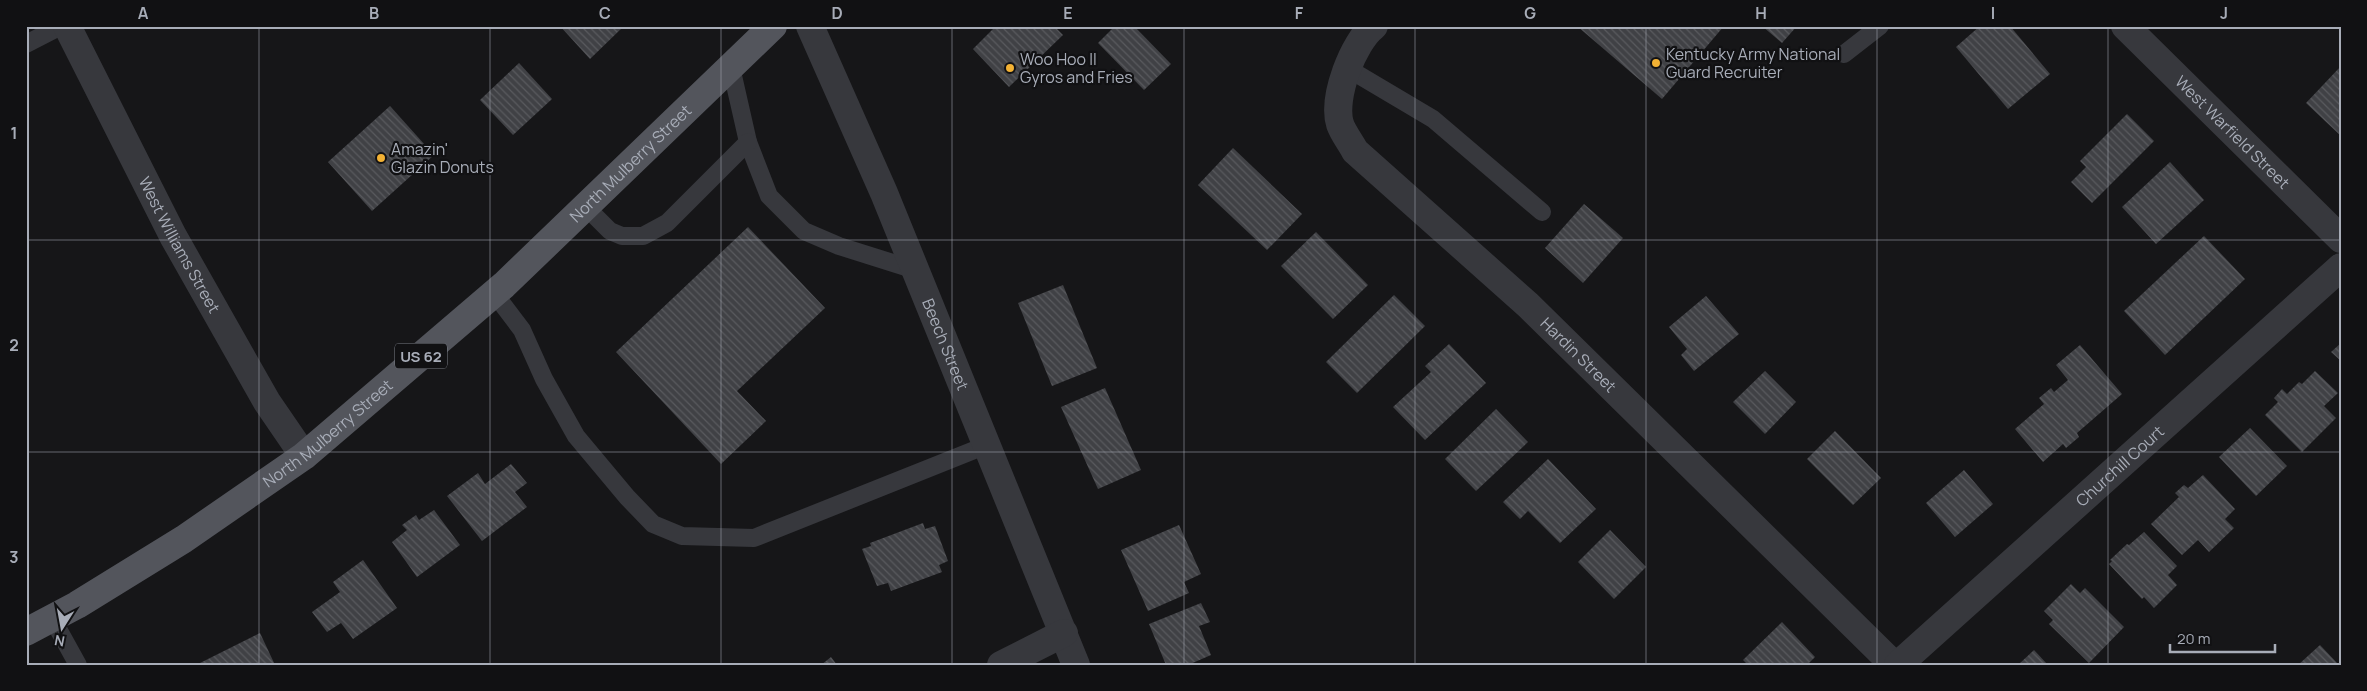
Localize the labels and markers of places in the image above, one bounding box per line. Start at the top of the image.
place label: Kentucky Army National Guard Recruiter [1666,43,1840,83]
place label: Woo Hoo II Gyros and Fries [1020,48,1133,88]
marker: Kentucky Army National Guard Recruiter [1650,57,1662,69]
marker: Woo Hoo II Gyros and Fries [1004,62,1016,74]
place label: Amazin' Glazin Donuts [391,138,494,178]
marker: Amazin' Glazin Donuts [375,152,387,164]

